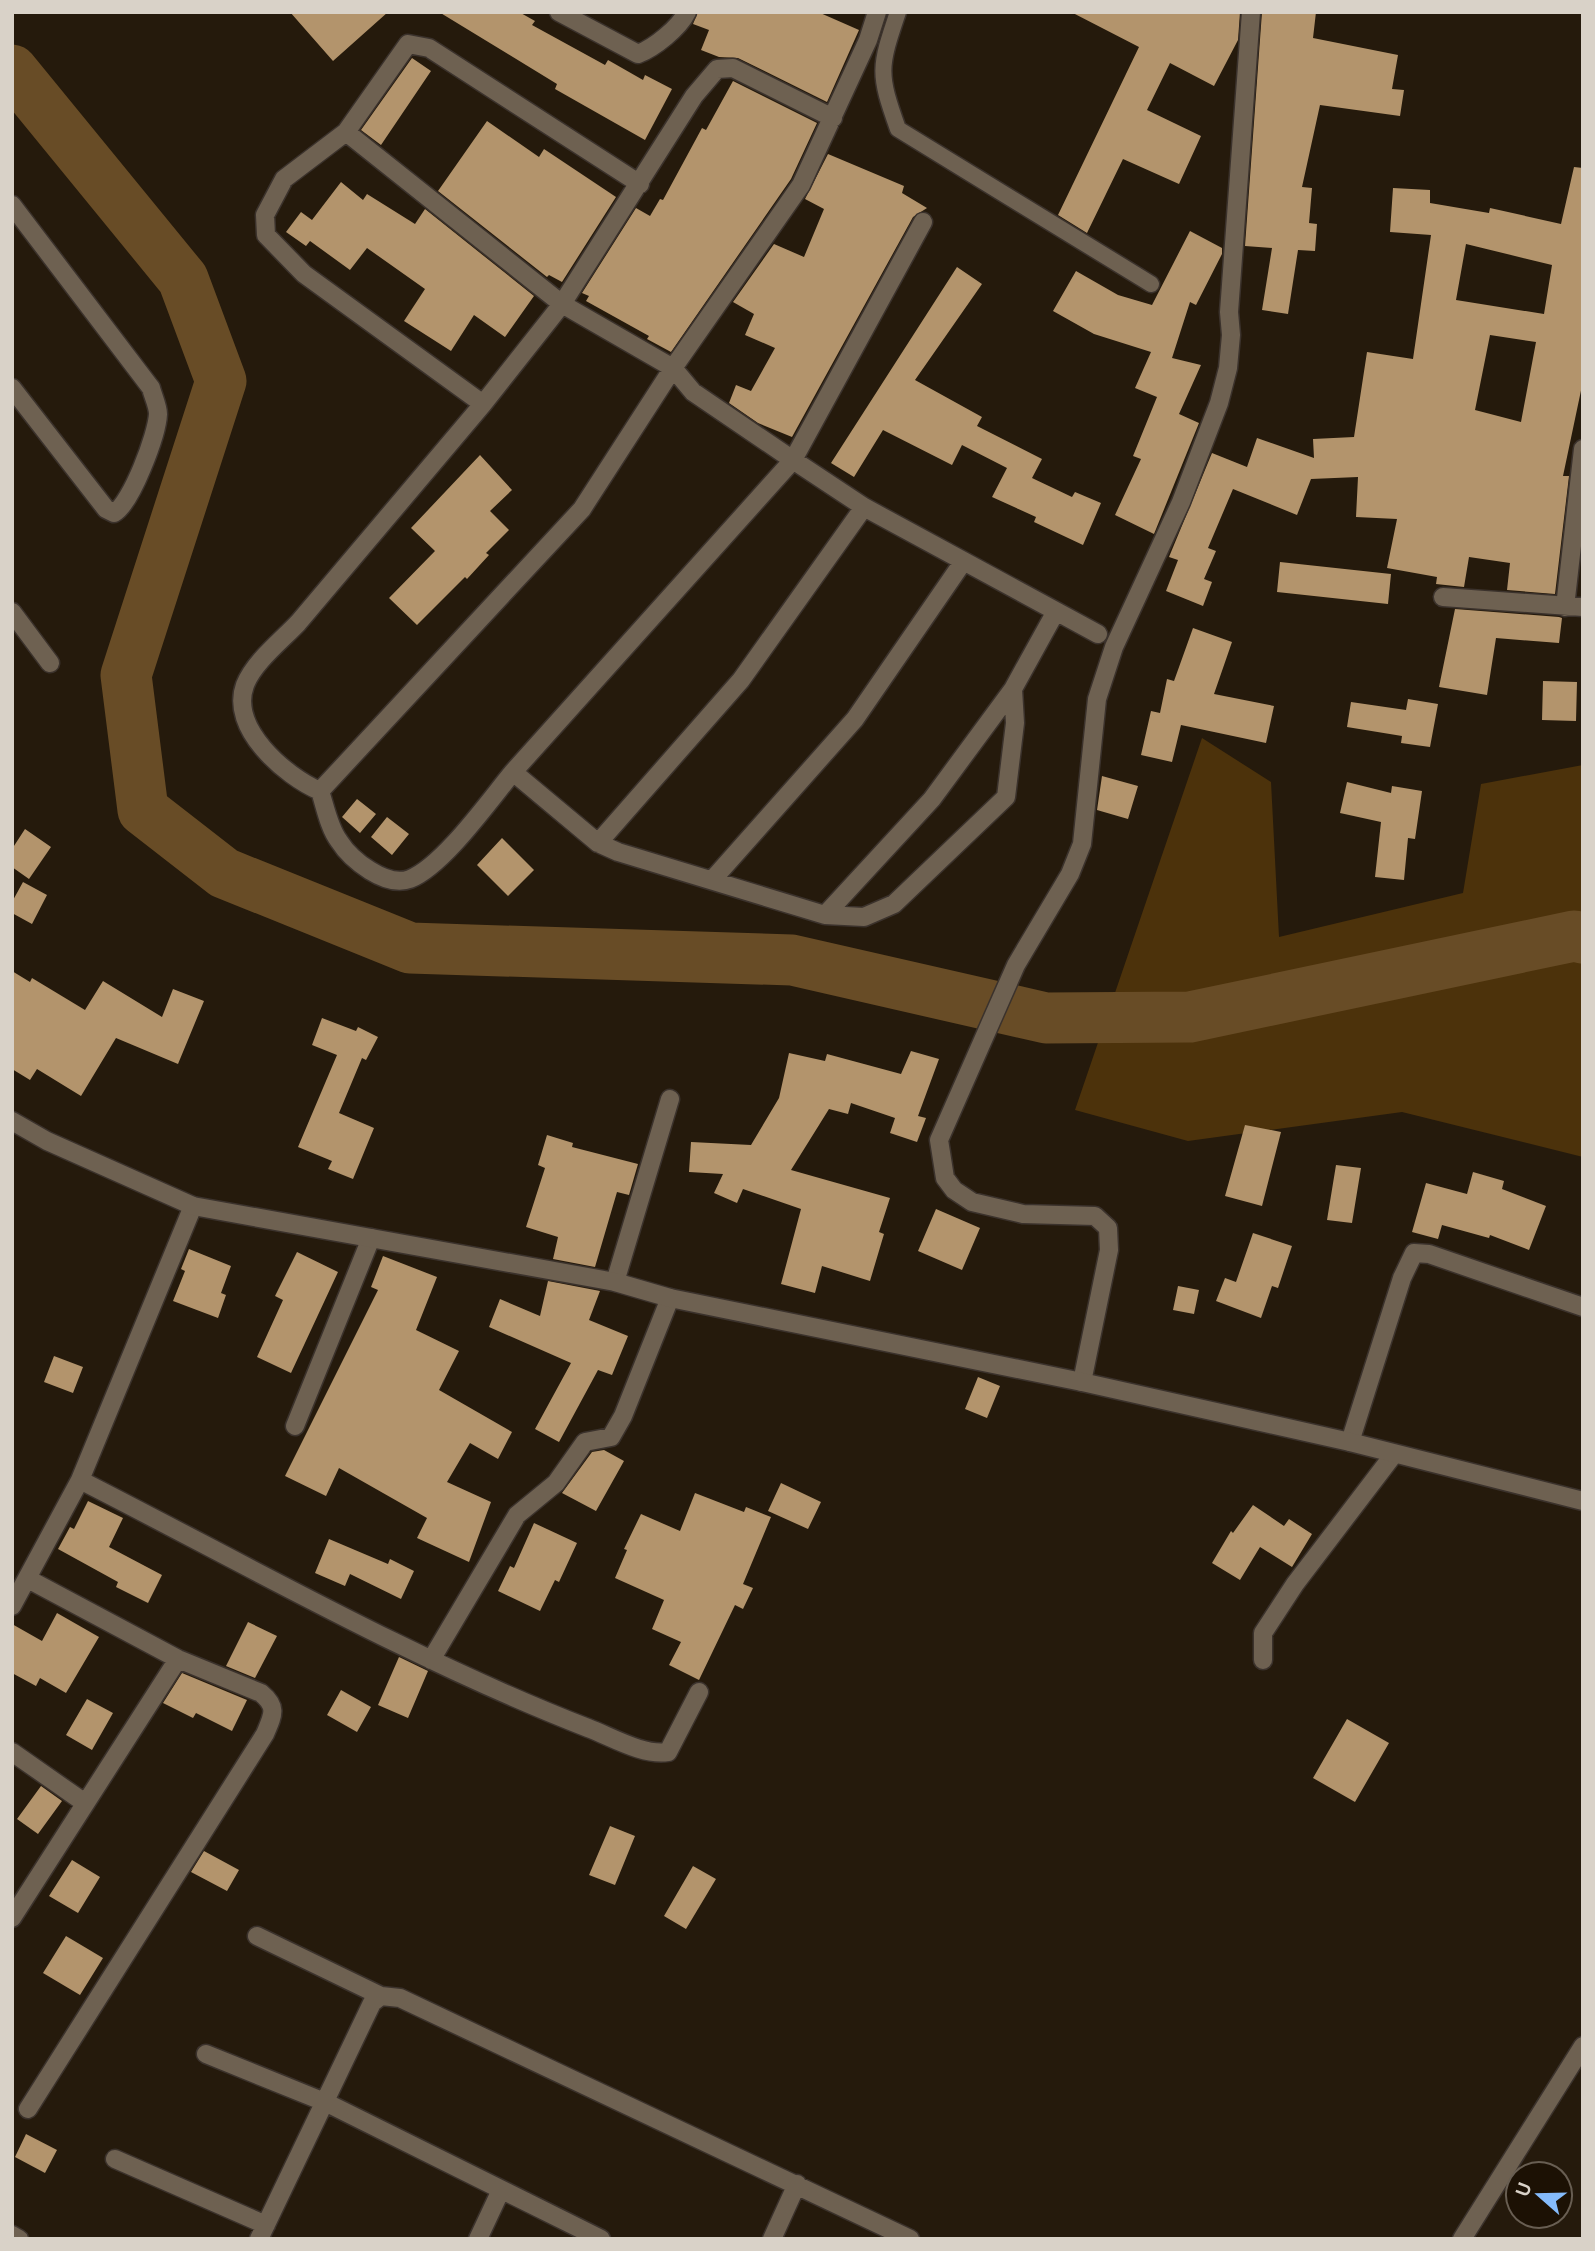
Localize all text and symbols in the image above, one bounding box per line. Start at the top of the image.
north arrow [1504,2160,1574,2230]
text: U [1510,2179,1537,2200]

